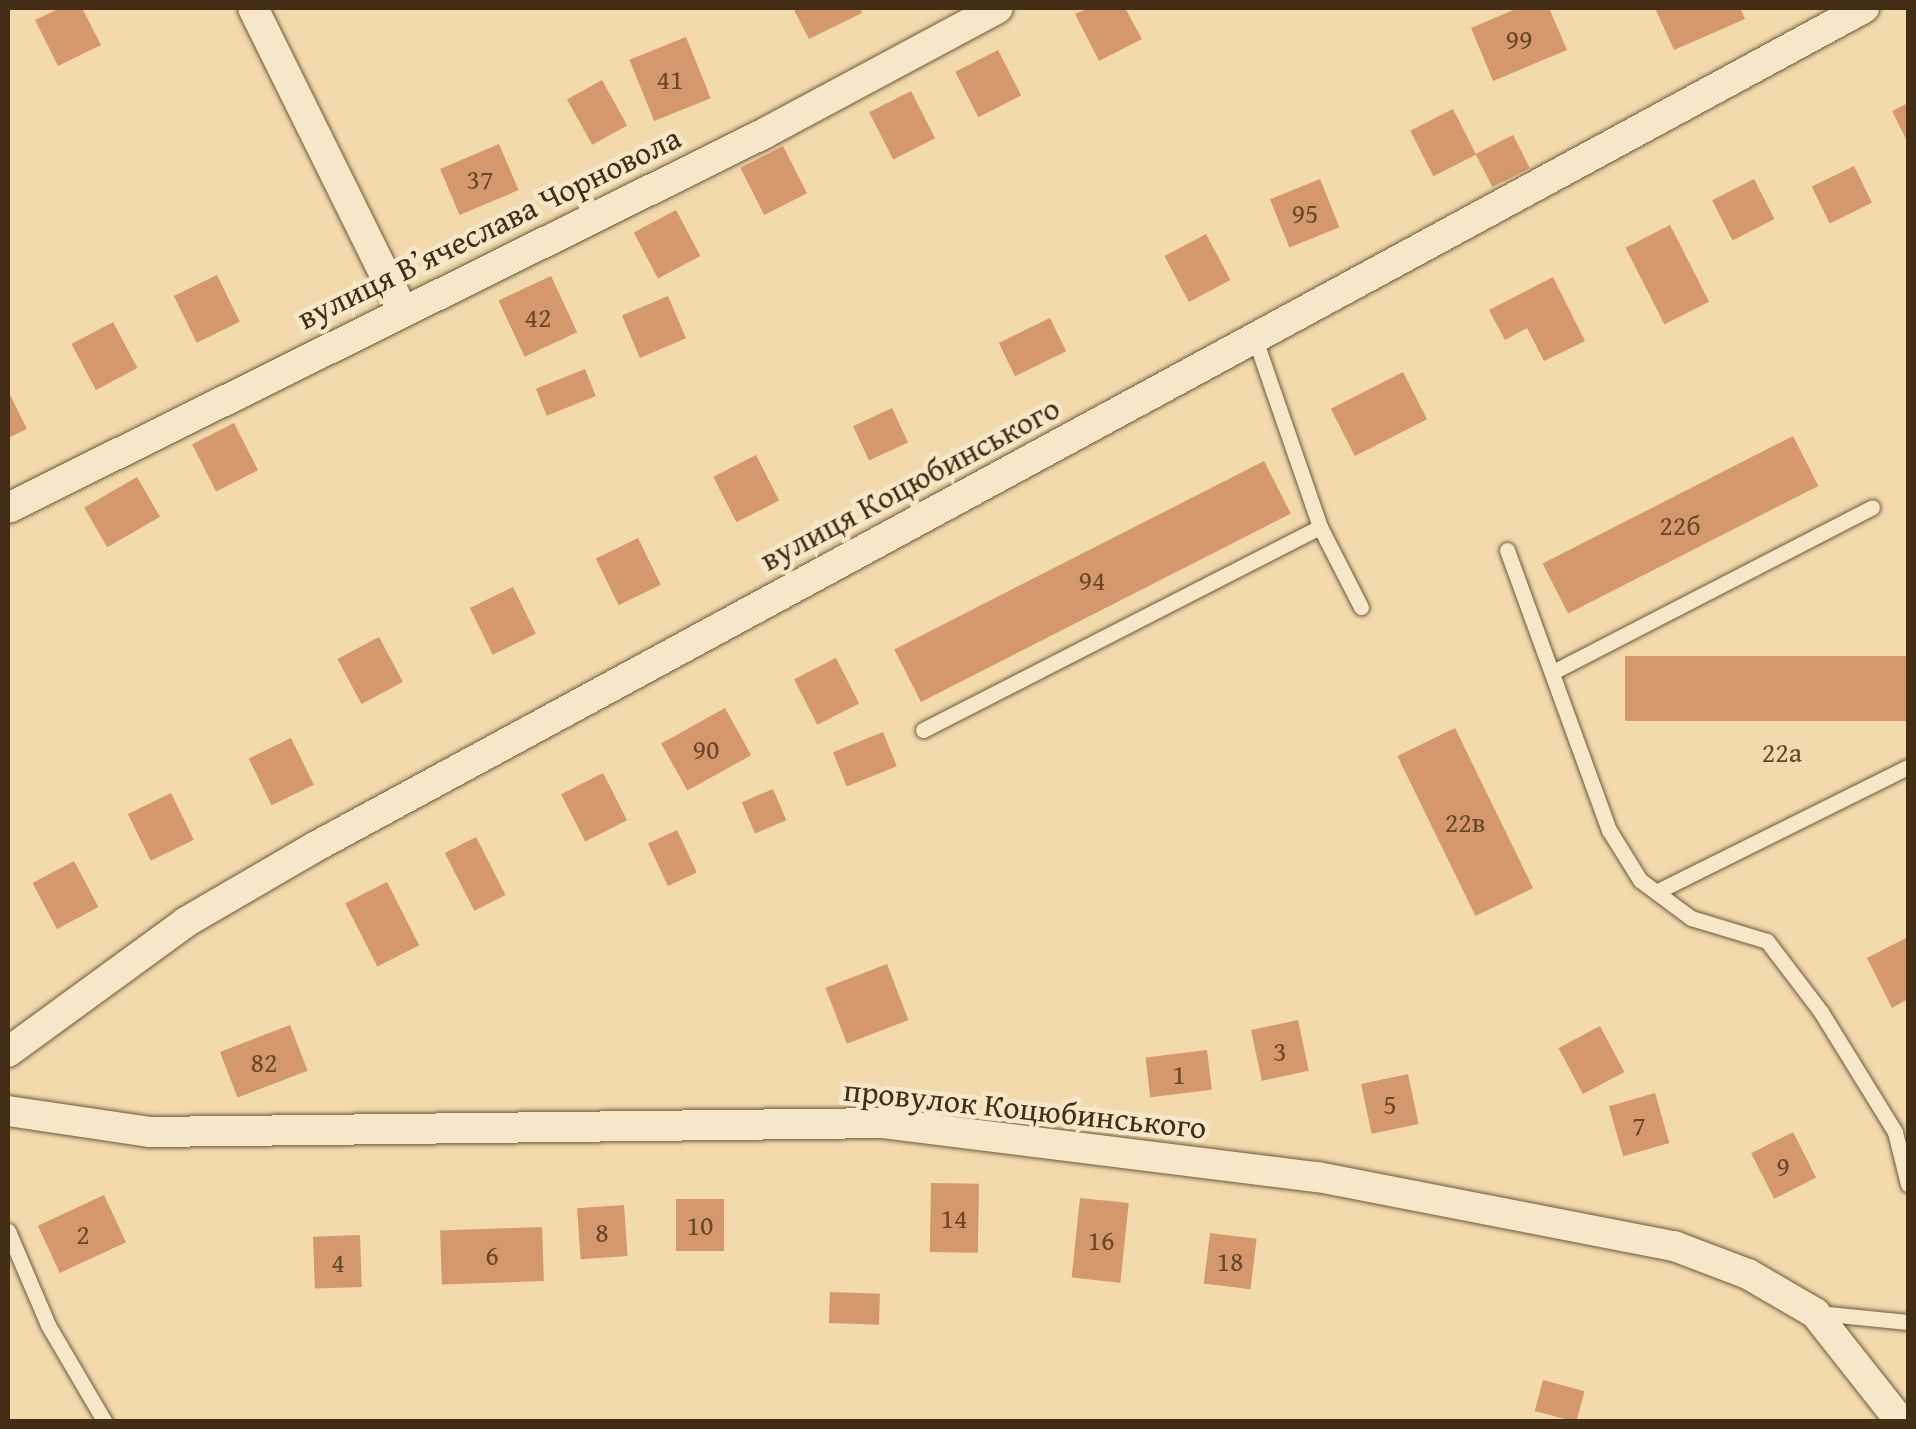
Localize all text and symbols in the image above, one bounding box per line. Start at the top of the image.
house number: 99 [1506,22,1532,56]
house number: 41 [657,62,683,96]
street label: вулиця Вʼячеслава Чорновола [291,118,687,338]
house number: 37 [467,162,493,196]
house number: 95 [1292,196,1318,230]
house number: 42 [525,300,551,334]
street label: вулиця Коцюбинського [754,389,1066,579]
house number: 22б [1659,508,1701,542]
house number: 94 [1079,563,1105,597]
house number: 90 [693,732,719,766]
house number: 22а [1762,735,1802,769]
house number: 22в [1445,805,1485,839]
house number: 3 [1273,1034,1287,1068]
house number: 82 [251,1045,277,1079]
house number: 1 [1172,1057,1186,1091]
street label: провулок Коцюбинського [842,1071,1208,1147]
house number: 5 [1383,1087,1397,1121]
house number: 7 [1632,1108,1646,1142]
house number: 9 [1776,1149,1790,1183]
house number: 14 [941,1201,967,1235]
house number: 10 [687,1208,713,1242]
house number: 8 [595,1215,609,1249]
house number: 2 [76,1217,90,1251]
house number: 16 [1088,1223,1114,1257]
house number: 6 [485,1238,499,1272]
house number: 18 [1217,1244,1243,1278]
house number: 4 [331,1245,345,1279]

